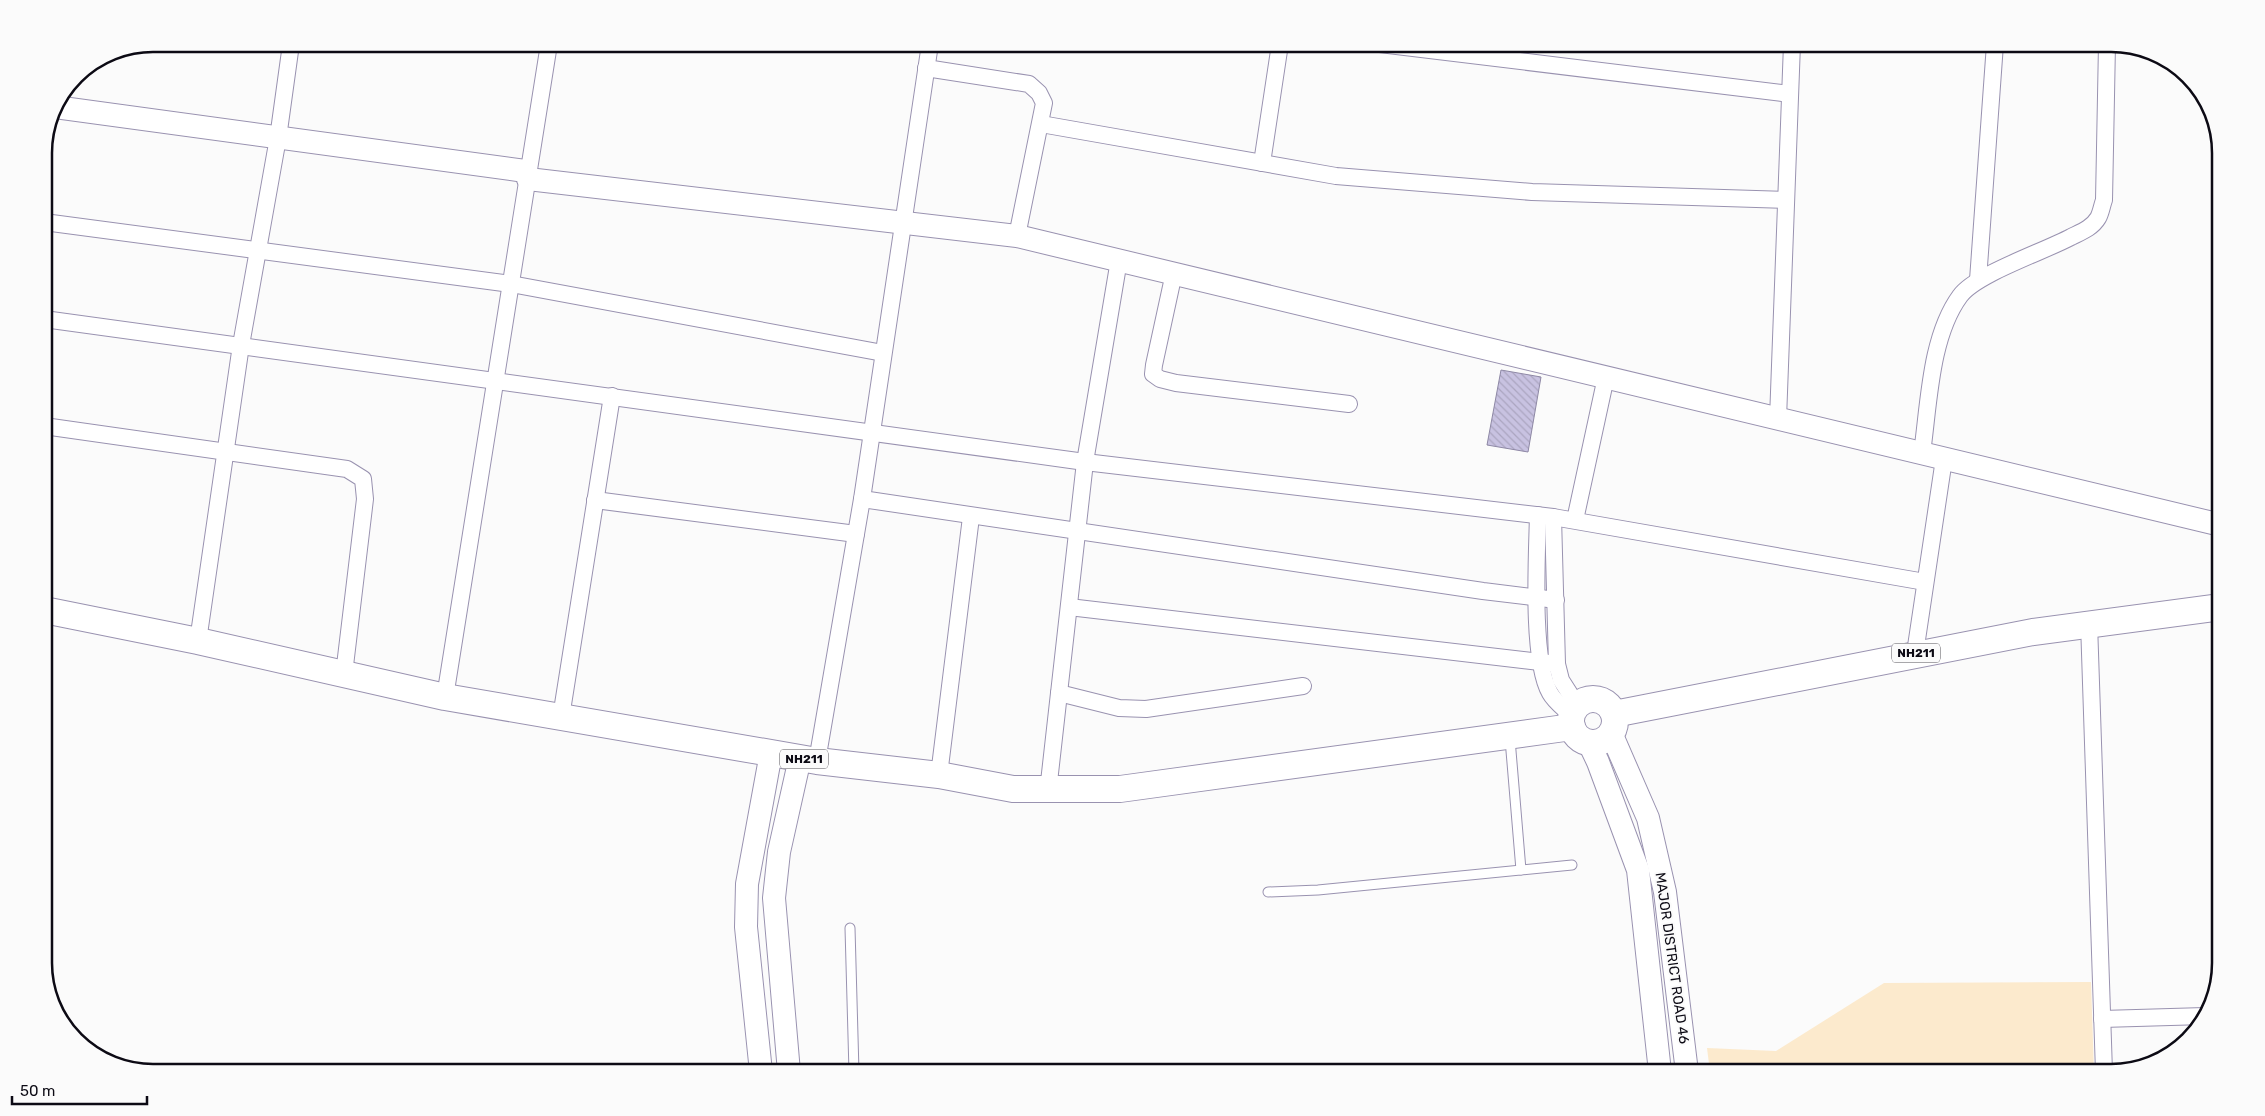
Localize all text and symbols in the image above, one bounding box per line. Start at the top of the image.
road number: NH211 [1892,644,1940,662]
road number: NH211 [780,750,828,769]
street label: MAJOR DISTRICT ROAD 46 [1652,871,1692,1045]
scale bar [12,1074,148,1106]
text: 50 m [20,1082,55,1100]

